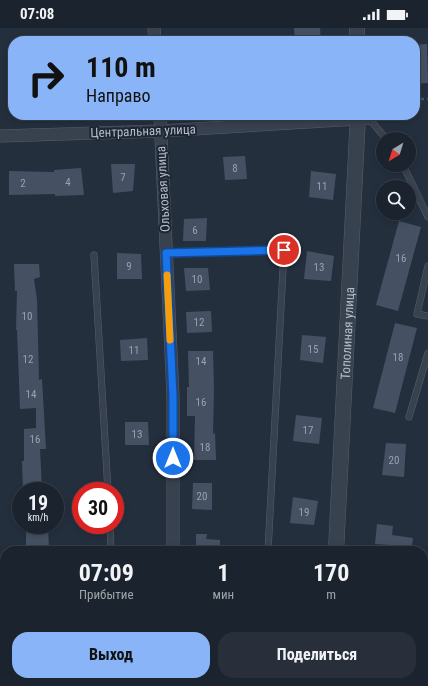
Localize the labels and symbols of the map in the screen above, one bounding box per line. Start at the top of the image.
street label: Центральная улица [90,122,196,140]
north arrow [376,132,416,172]
street label: Ольховая улица [153,146,173,232]
house number: 8 [232,162,238,175]
house number: 7 [120,171,126,184]
house number: 4 [65,176,71,189]
house number: 2 [20,177,26,190]
house number: 11 [317,180,327,193]
house number: 6 [192,224,198,237]
pin [267,233,301,267]
house number: 16 [396,252,406,265]
house number: 9 [126,260,132,273]
house number: 13 [314,261,324,274]
house number: 10 [192,273,202,286]
street label: Тополиная улица [337,287,357,380]
house number: 10 [22,310,32,323]
house number: 12 [194,316,204,329]
house number: 15 [308,343,318,356]
house number: 11 [129,344,139,357]
house number: 18 [393,351,403,364]
house number: 12 [23,353,33,366]
house number: 14 [196,355,207,368]
house number: 14 [26,388,37,401]
house number: 16 [196,396,206,409]
house number: 17 [303,424,313,437]
house number: 13 [132,428,142,441]
house number: 16 [30,433,40,446]
position arrow [152,437,194,479]
house number: 18 [200,441,210,454]
house number: 20 [389,454,399,467]
speed limit sign: 30 [72,482,124,534]
house number: 20 [197,490,207,503]
house number: 19 [299,506,309,519]

